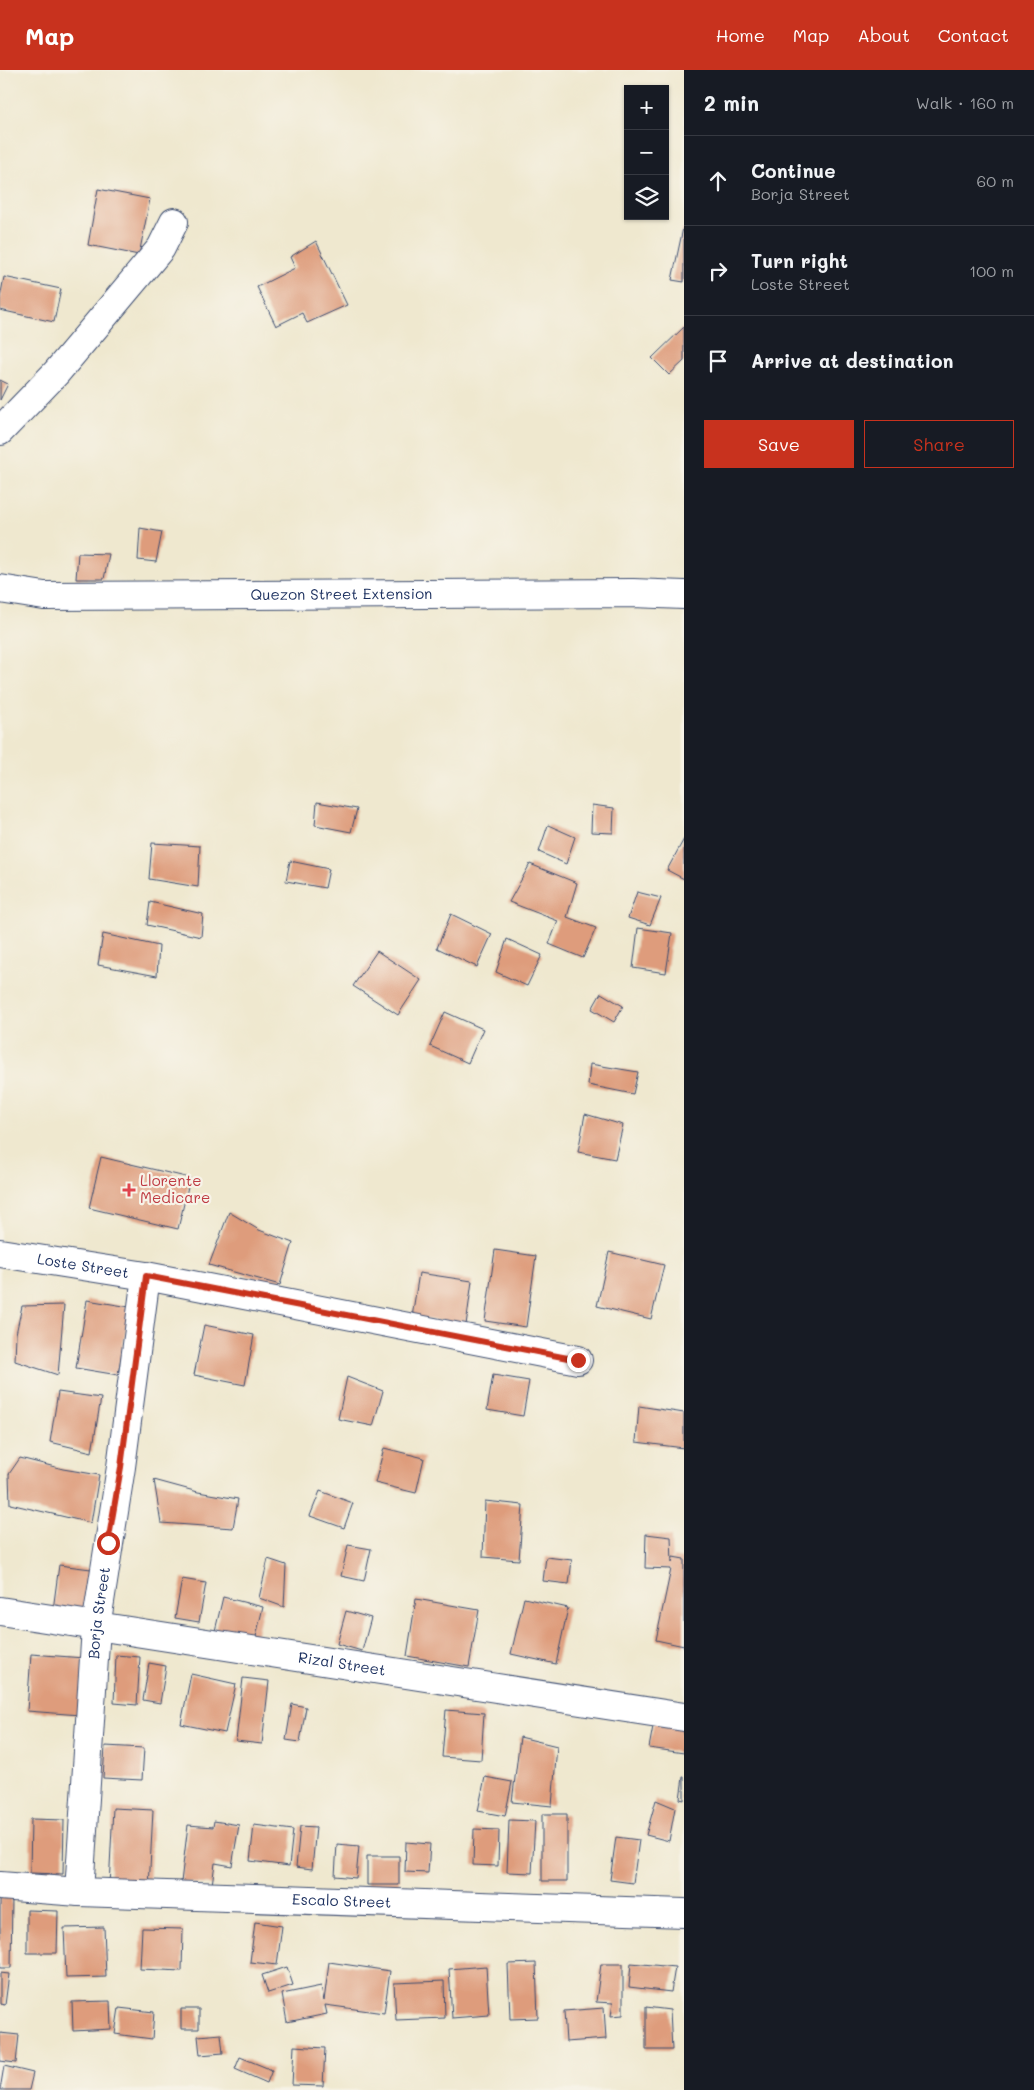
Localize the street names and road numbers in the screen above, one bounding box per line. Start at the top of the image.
street label: Quezon Street Extension [250,583,432,604]
street label: Loste Street [36,1248,130,1282]
street label: Borja Street [83,1565,114,1659]
street label: Rizal Street [297,1646,387,1680]
street label: Escalo Street [292,1888,392,1912]

